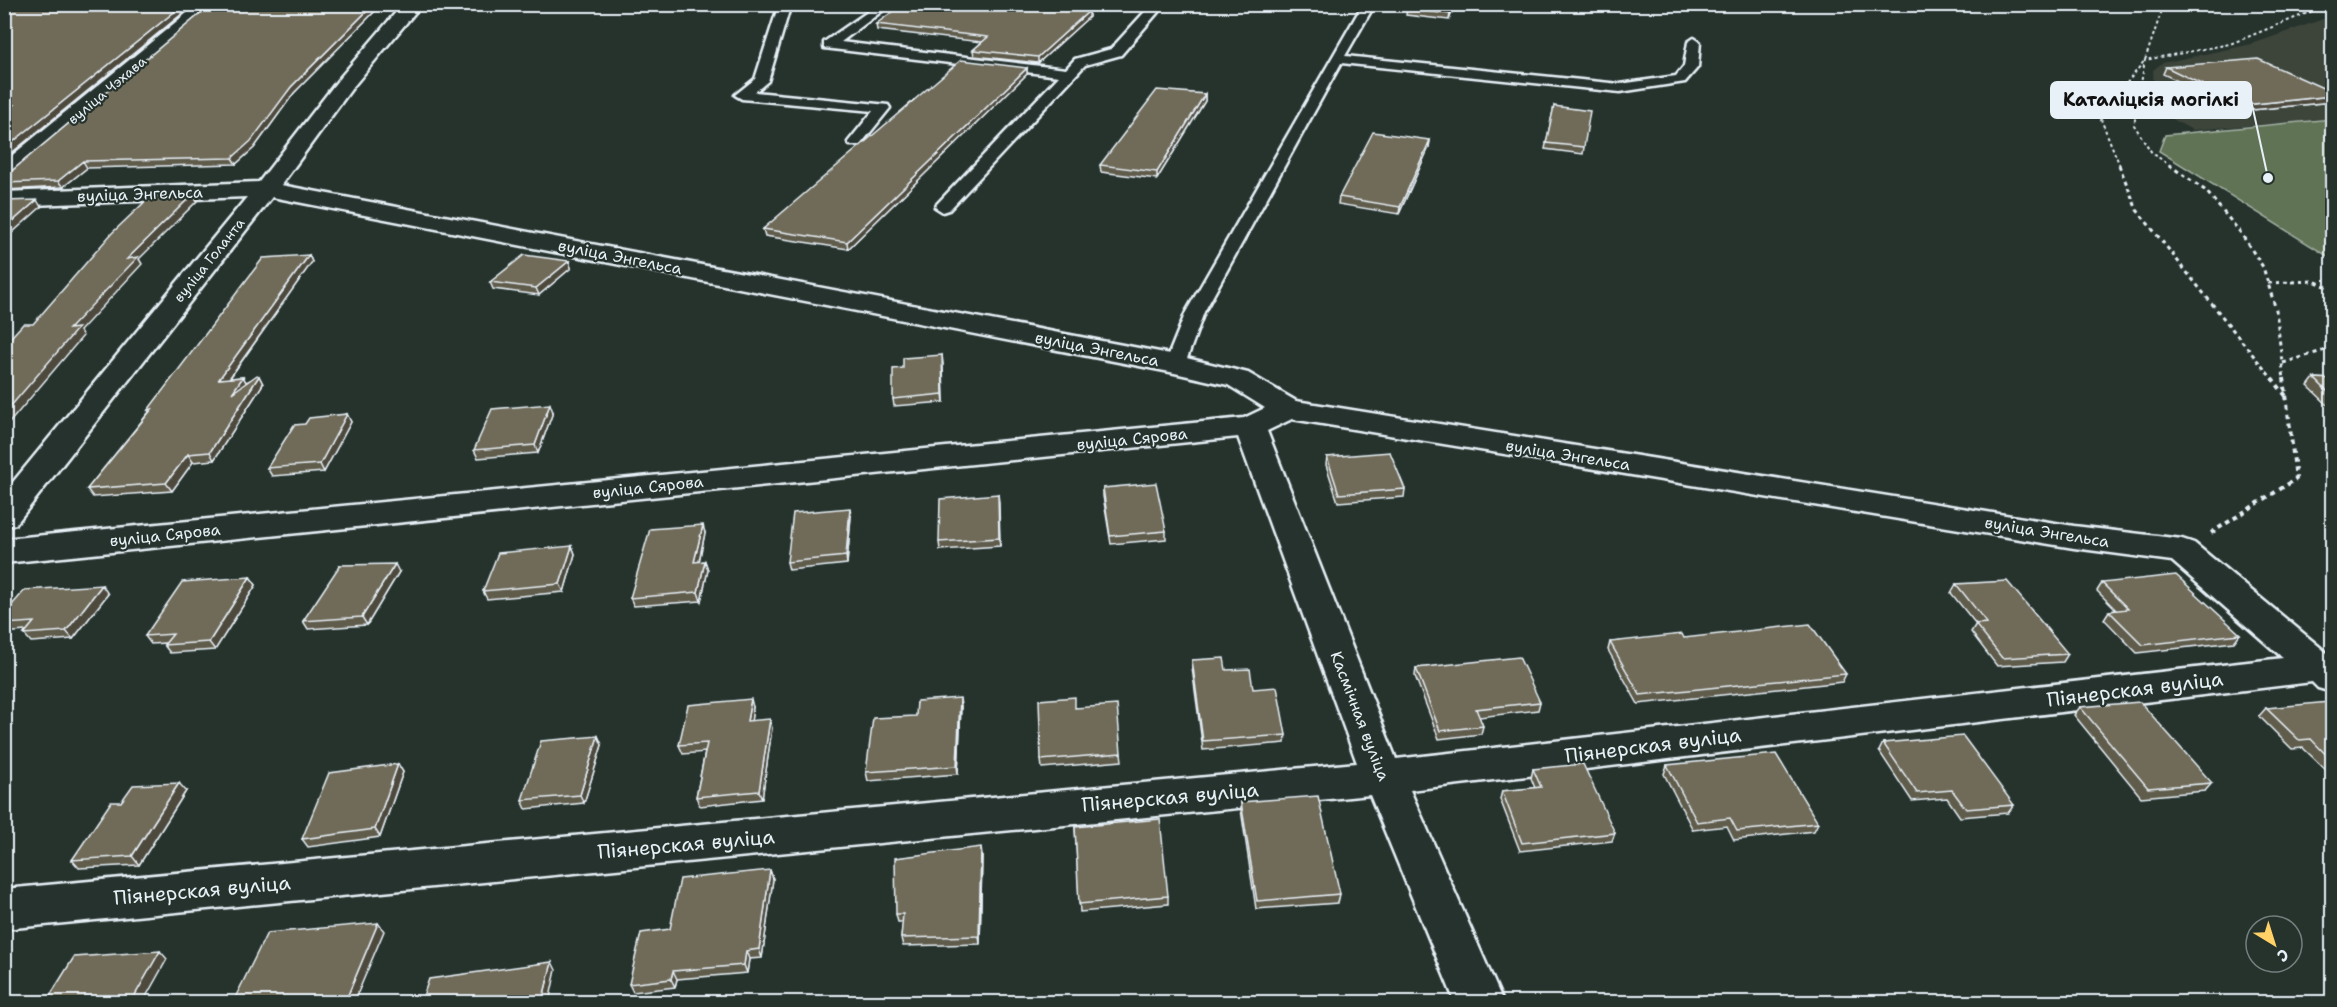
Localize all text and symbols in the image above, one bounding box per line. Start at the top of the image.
street label: вуліца Чэхава [64,52,150,128]
callout: Каталіцкія могілкі [2051,82,2251,118]
text: Каталіцкія могілкі [2063,88,2239,112]
street label: вуліца Энгельса [77,181,203,207]
street label: вуліца Голанта [170,214,249,306]
street label: вуліца Энгельса [556,235,684,279]
street label: вуліца Энгельса [1033,327,1161,371]
street label: вуліца Сярова [1076,423,1189,455]
street label: вуліца Энгельса [1504,435,1632,475]
street label: вуліца Сярова [592,471,705,503]
street label: вуліца Энгельса [1983,512,2111,552]
street label: вуліца Сярова [109,519,222,551]
street label: Касмічная вуліца [1326,648,1394,784]
street label: Піянерская вуліца [2045,665,2225,713]
street label: Піянерская вуліца [1563,721,1743,769]
street label: Піянерская вуліца [1080,776,1260,818]
street label: Піянерская вуліца [596,823,776,865]
street label: Піянерская вуліца [112,869,292,911]
north arrow [2244,914,2304,974]
text: С [2272,944,2293,967]

